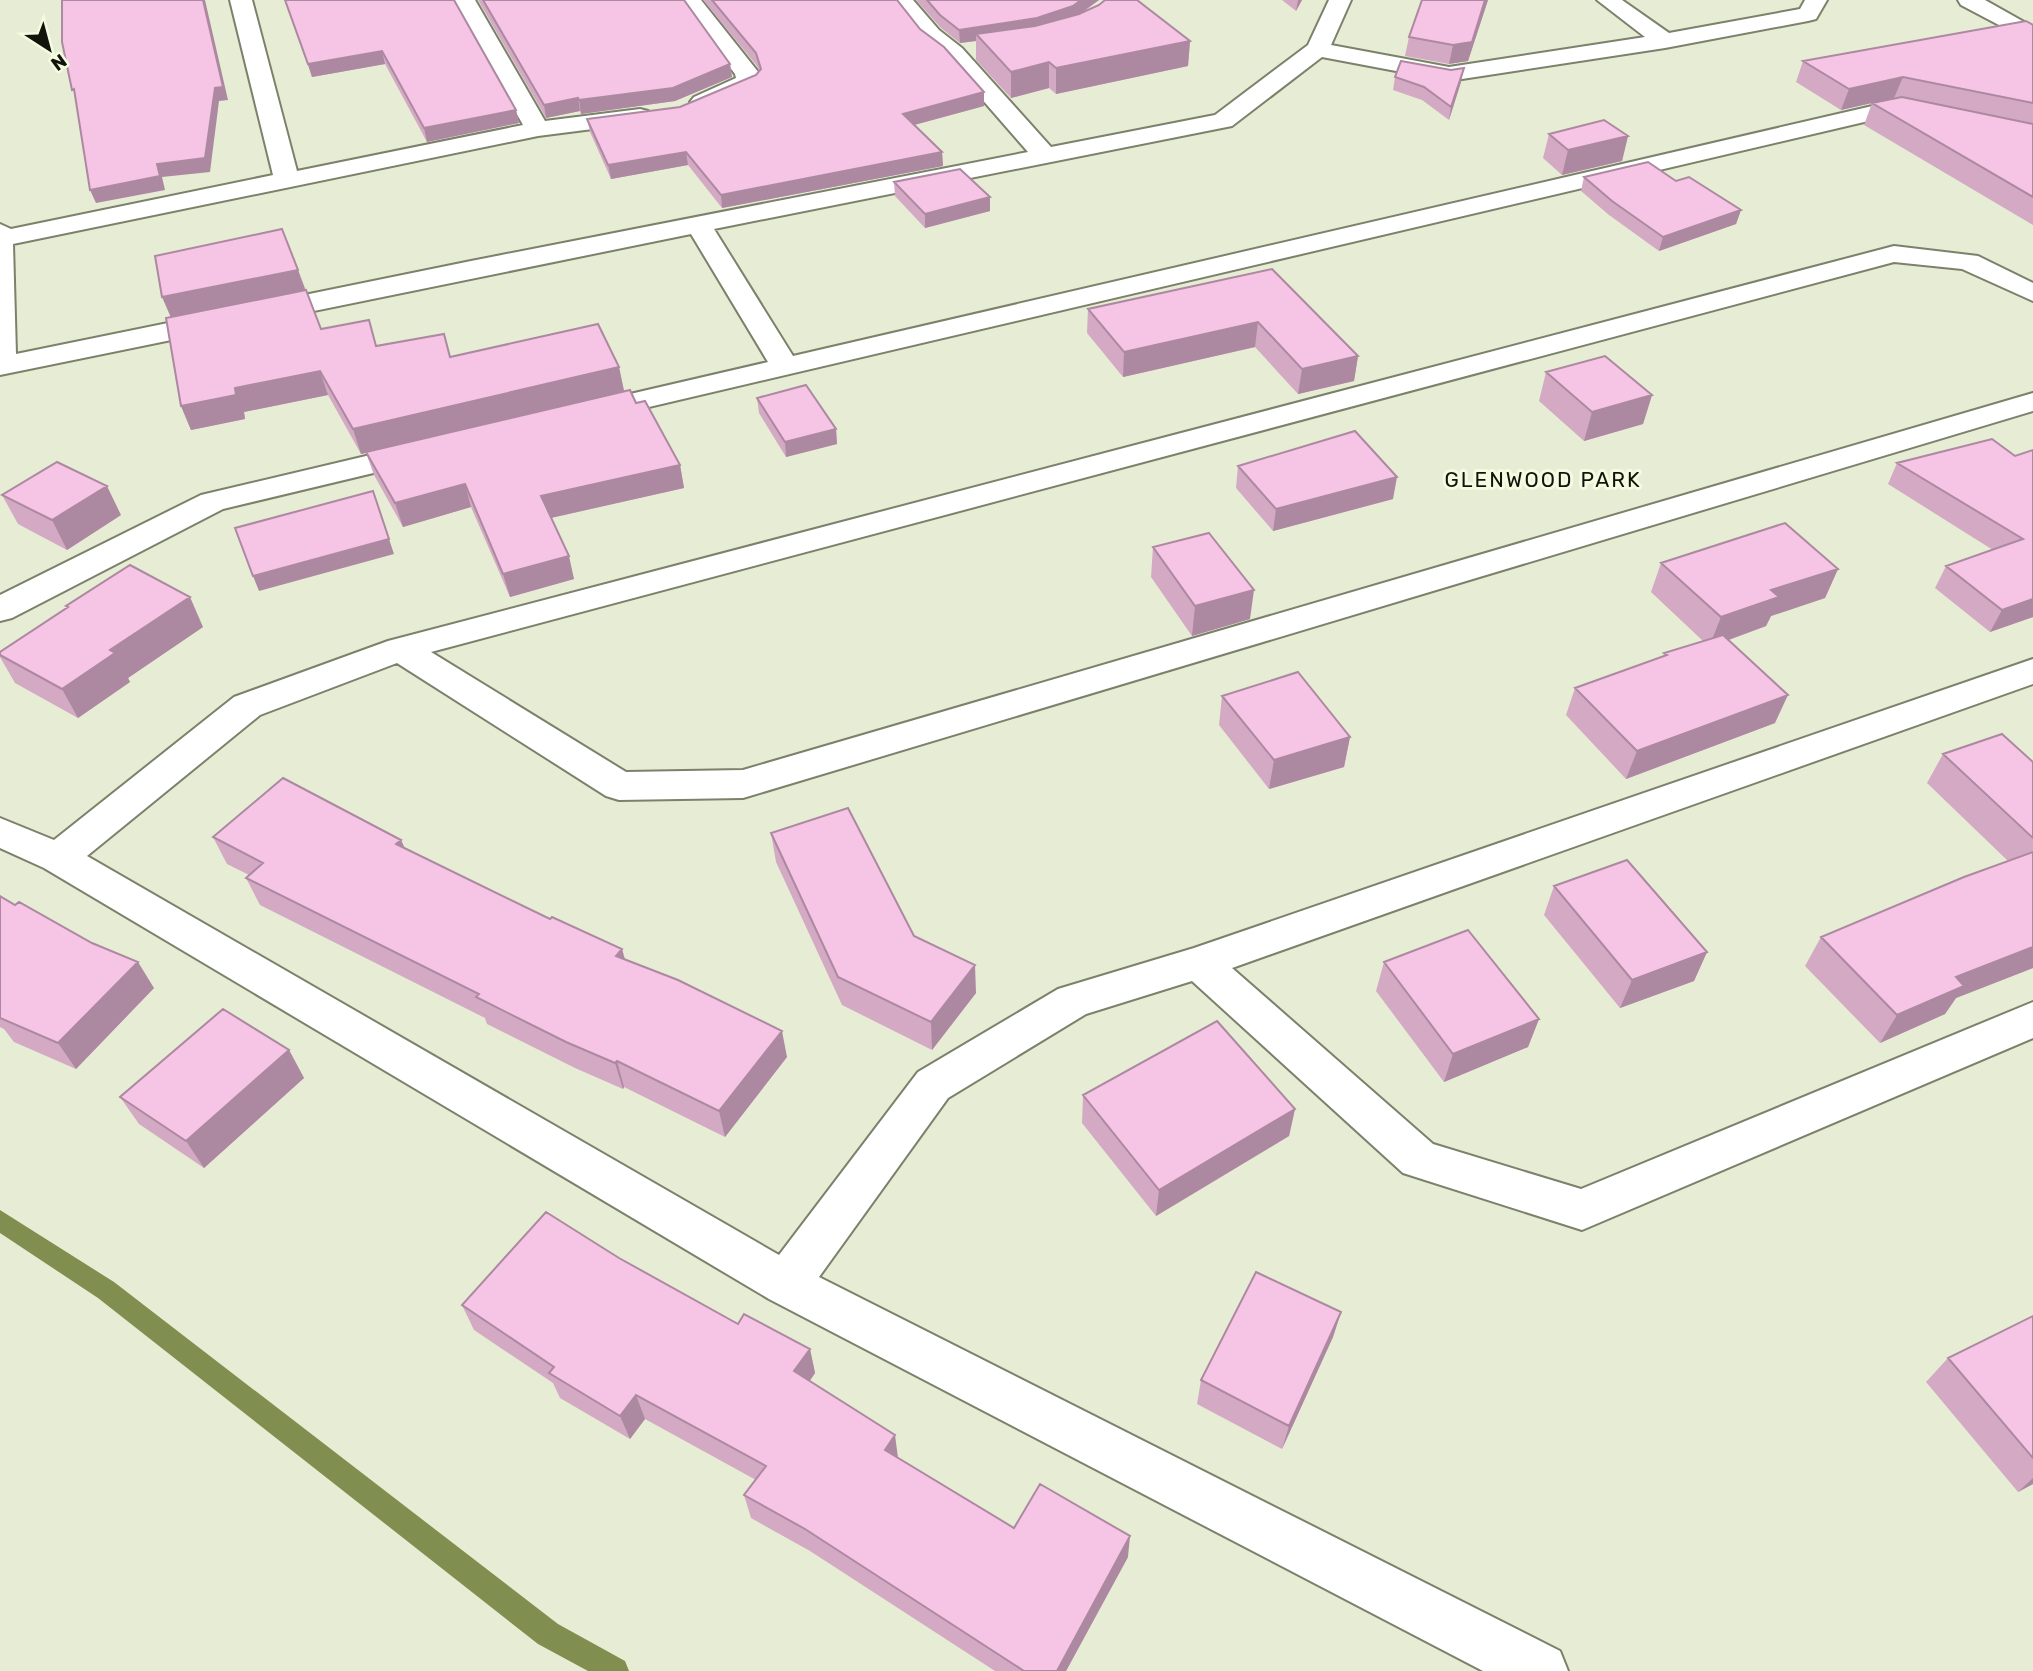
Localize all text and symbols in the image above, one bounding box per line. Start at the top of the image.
north arrow [14,14,84,84]
text: N [46,49,71,76]
district label: GLENWOOD PARK [1444,467,1642,492]

